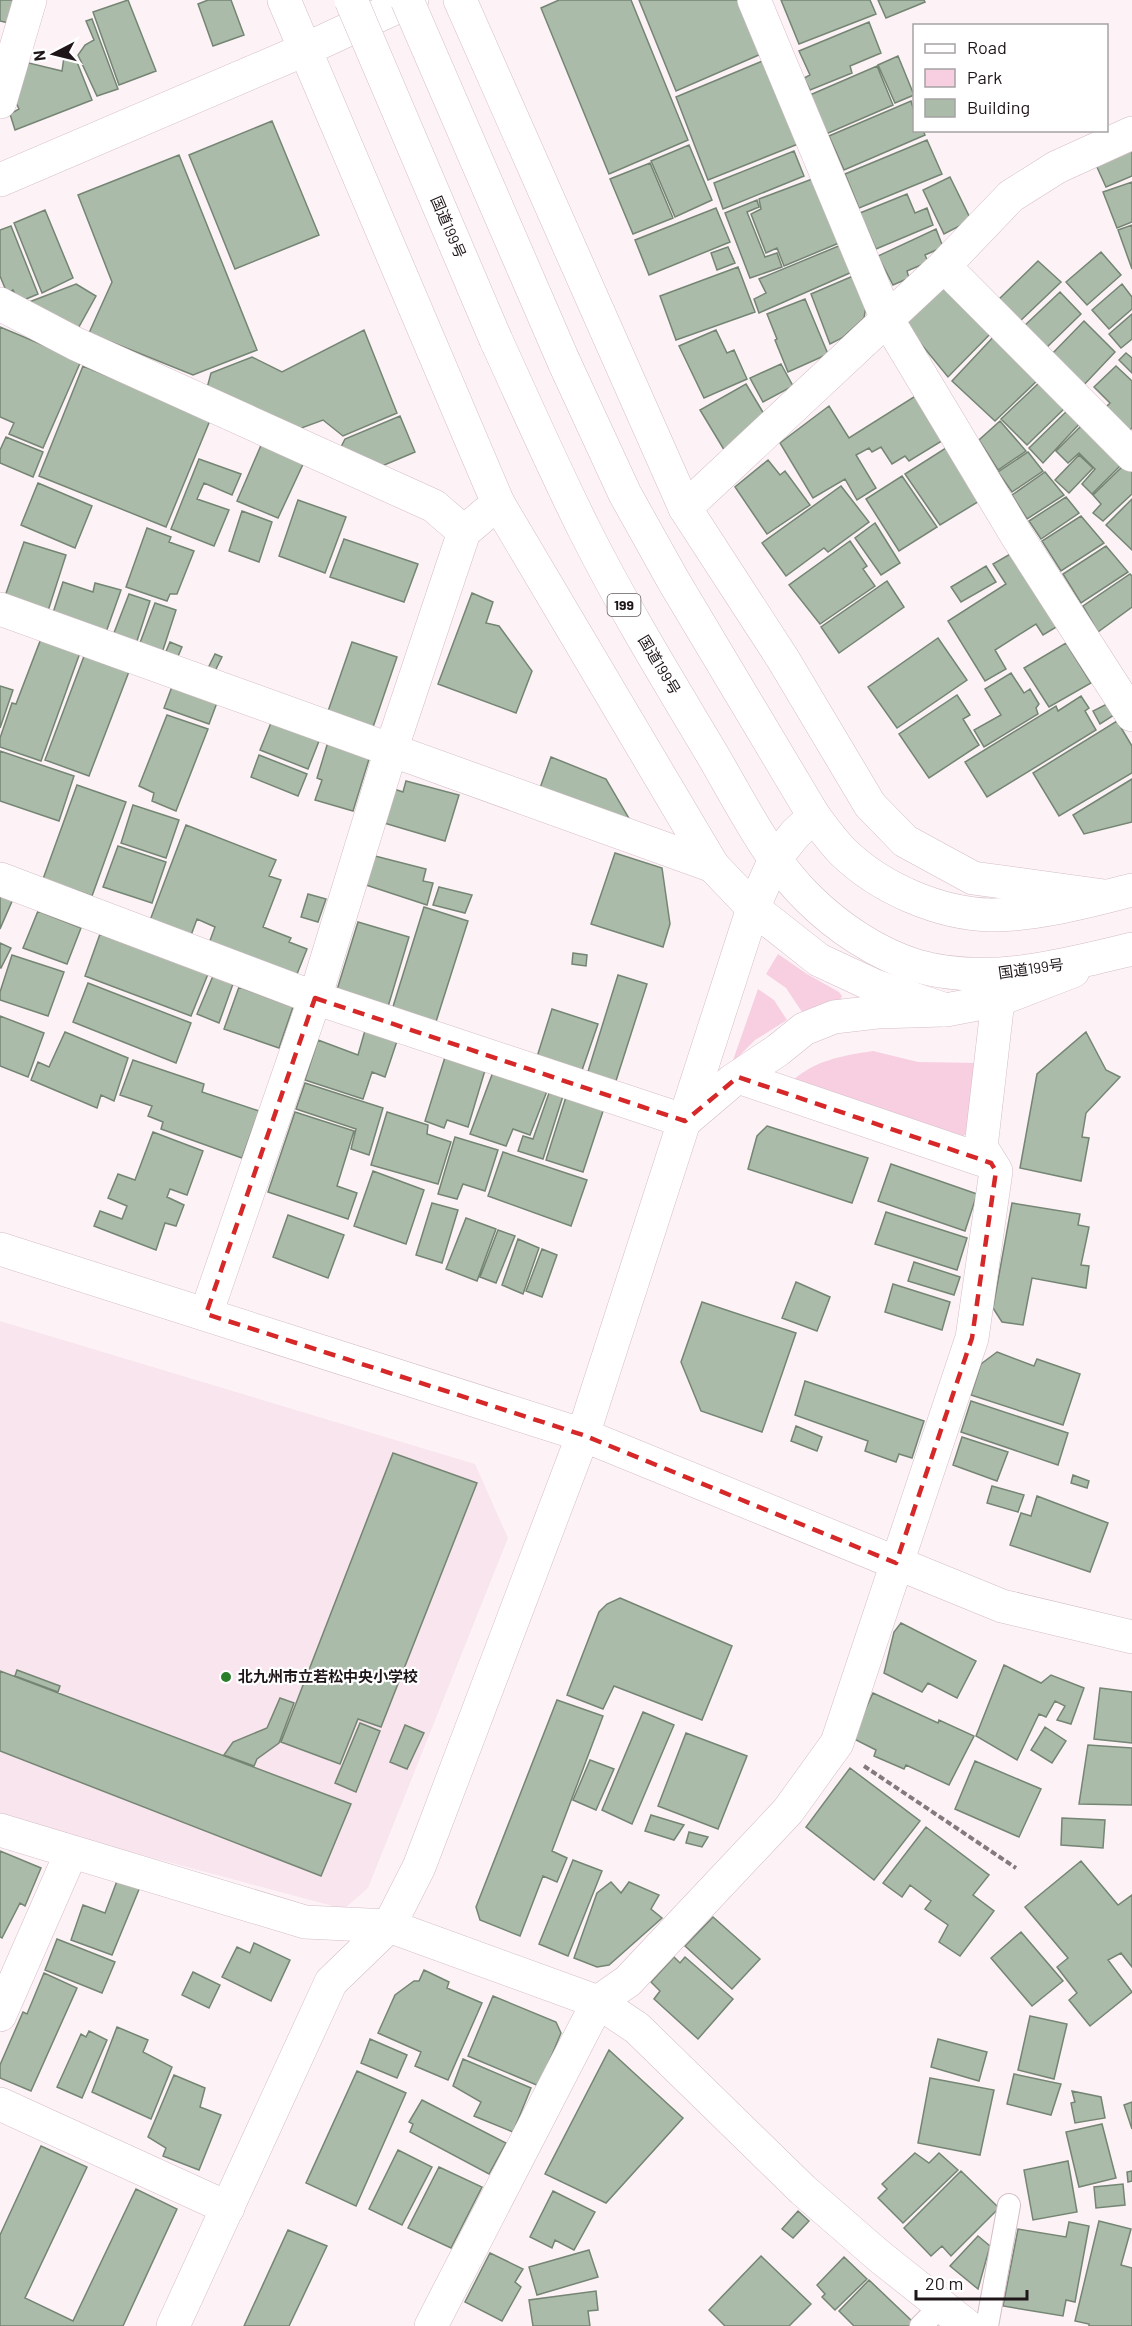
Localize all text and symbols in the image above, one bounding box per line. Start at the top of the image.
north arrow [24,24,84,84]
legend [913,24,1108,132]
text: Road [967,36,1007,58]
text: N [29,49,49,62]
text: Park [967,66,1002,88]
text: Building [967,96,1030,118]
street label: 国道199号 [428,193,470,260]
road number: 199 [608,594,640,616]
street label: 国道199号 [635,632,685,697]
street label: 国道199号 [997,955,1065,982]
place label: 北九州市立若松中央小学校 [238,1667,418,1685]
marker: 北九州市立若松中央小学校 [219,1670,233,1684]
scale bar [916,2263,1027,2301]
text: 20 m [925,2272,963,2294]

